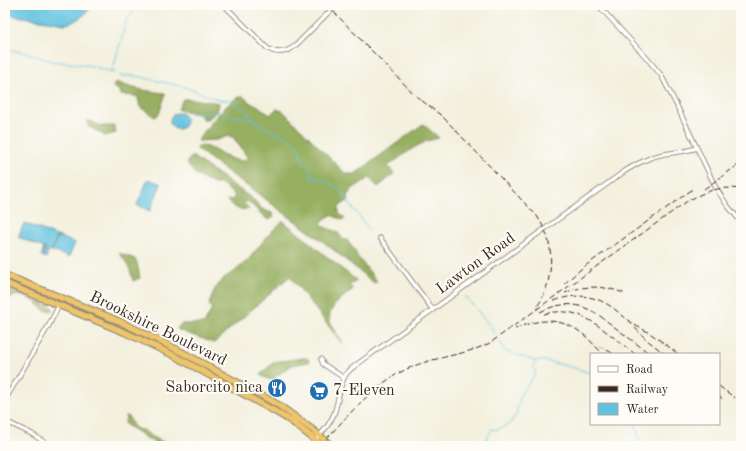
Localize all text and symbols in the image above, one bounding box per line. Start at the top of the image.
street label: Lawton Road [434,230,518,298]
street label: Brookshire Boulevard [87,289,229,369]
legend [590,353,720,425]
text: Road [626,364,653,376]
restaurant icon: Saborcito nica [266,377,288,399]
place label: Saborcito nica [165,380,263,396]
supermarket icon: 7-Eleven [308,380,330,402]
place label: 7-Eleven [333,383,395,399]
text: Railway [626,384,669,396]
text: Water [626,404,659,416]

